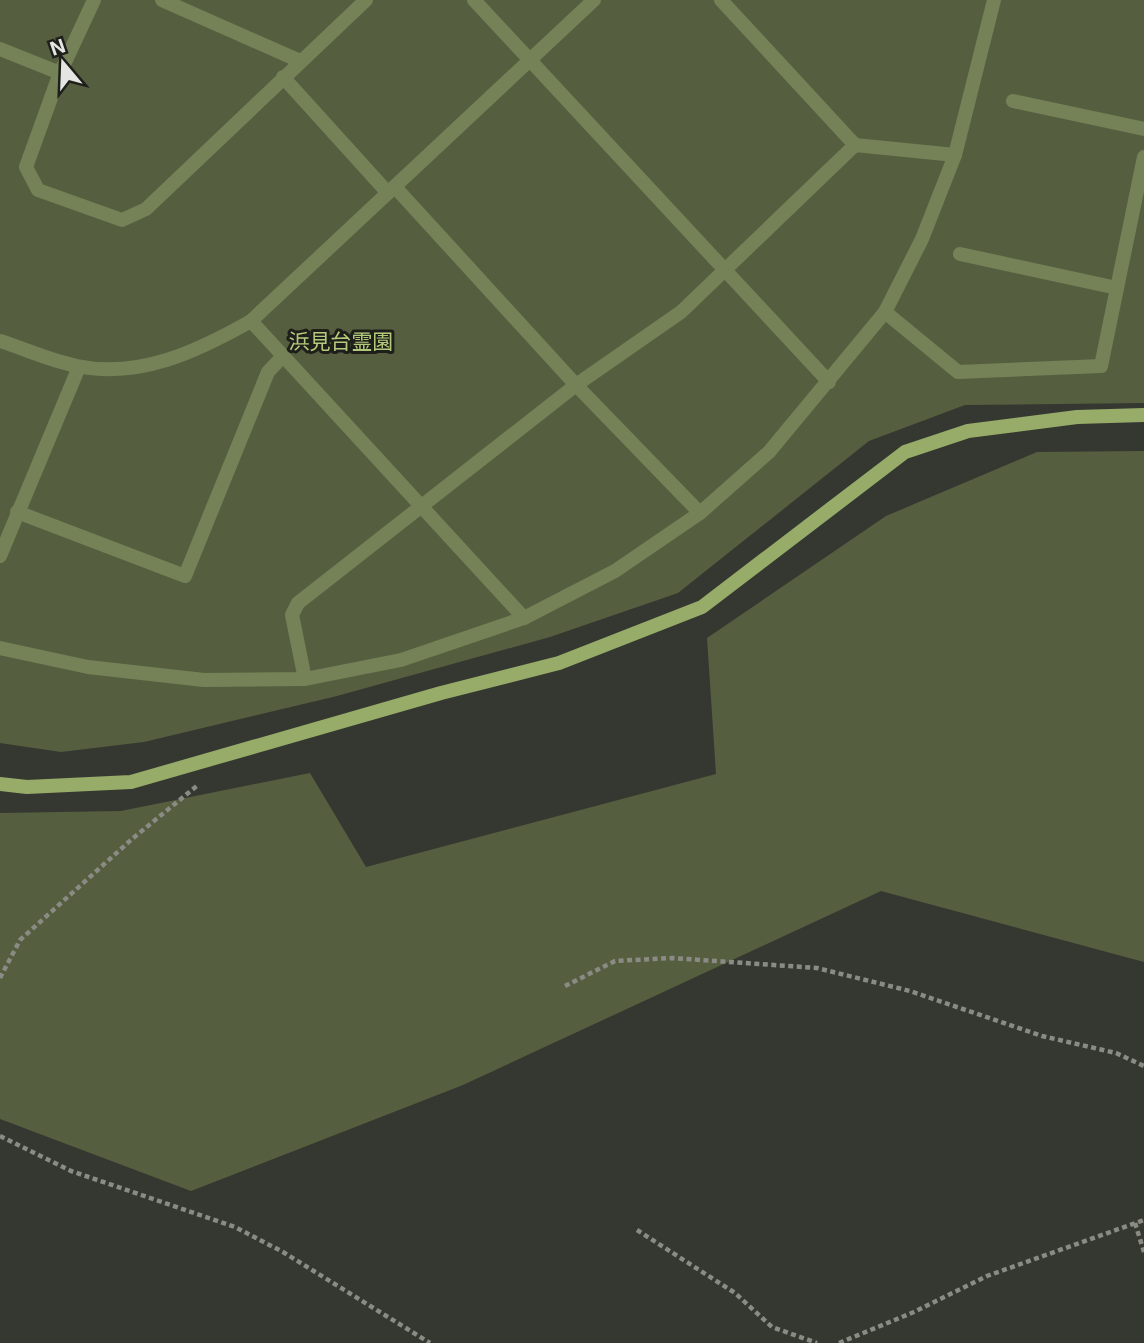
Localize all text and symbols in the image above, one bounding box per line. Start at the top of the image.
north arrow [28,28,98,98]
text: N [47,34,68,61]
park label: 浜見台霊園 [289,329,394,354]

